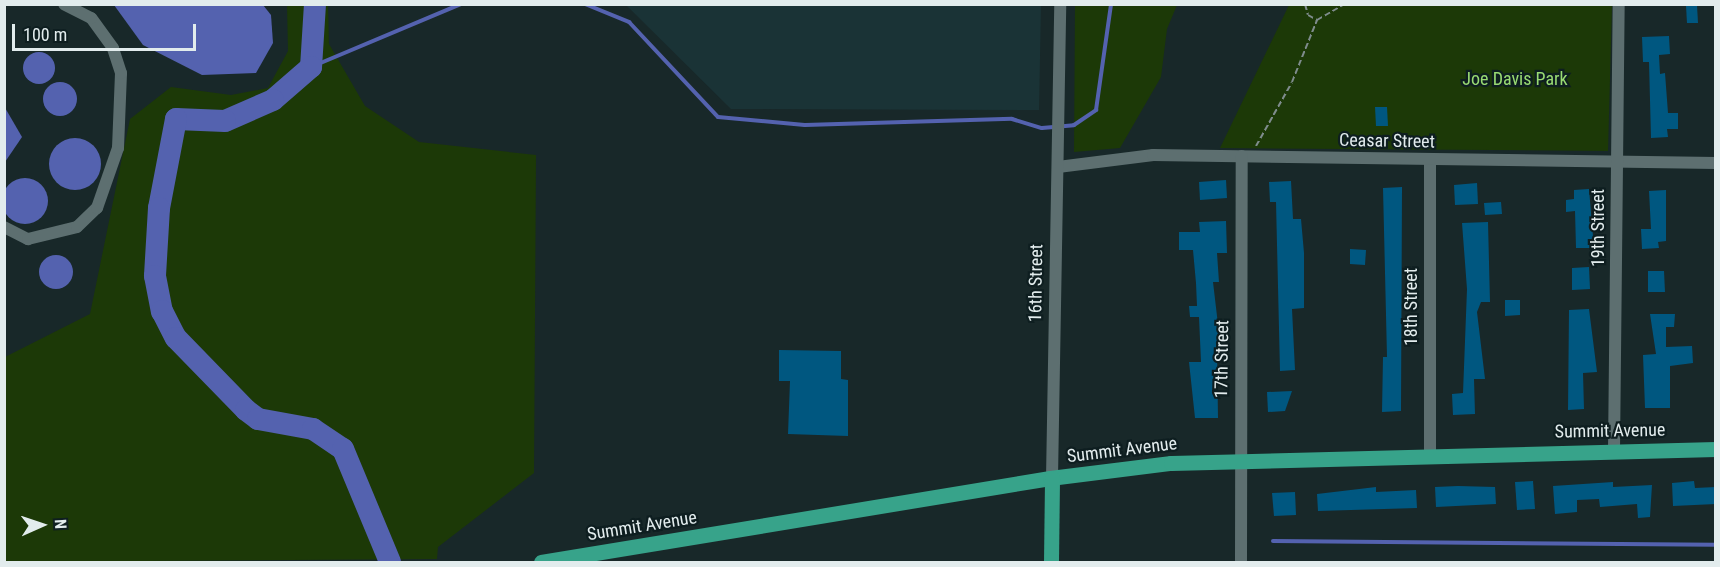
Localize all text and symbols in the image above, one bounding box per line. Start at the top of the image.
scale bar [15,12,200,50]
text: 100 m [23,24,67,45]
park label: Joe Davis Park [1462,68,1568,90]
street label: Ceasar Street [1339,129,1435,153]
street label: 19th Street [1587,189,1609,267]
street label: 16th Street [1025,244,1047,322]
street label: 18th Street [1400,268,1422,346]
street label: 17th Street [1211,320,1233,398]
street label: Summit Avenue [1555,419,1665,443]
street label: Summit Avenue [1066,433,1178,467]
north arrow [12,495,72,555]
street label: Summit Avenue [586,507,698,545]
text: N [51,519,70,529]

